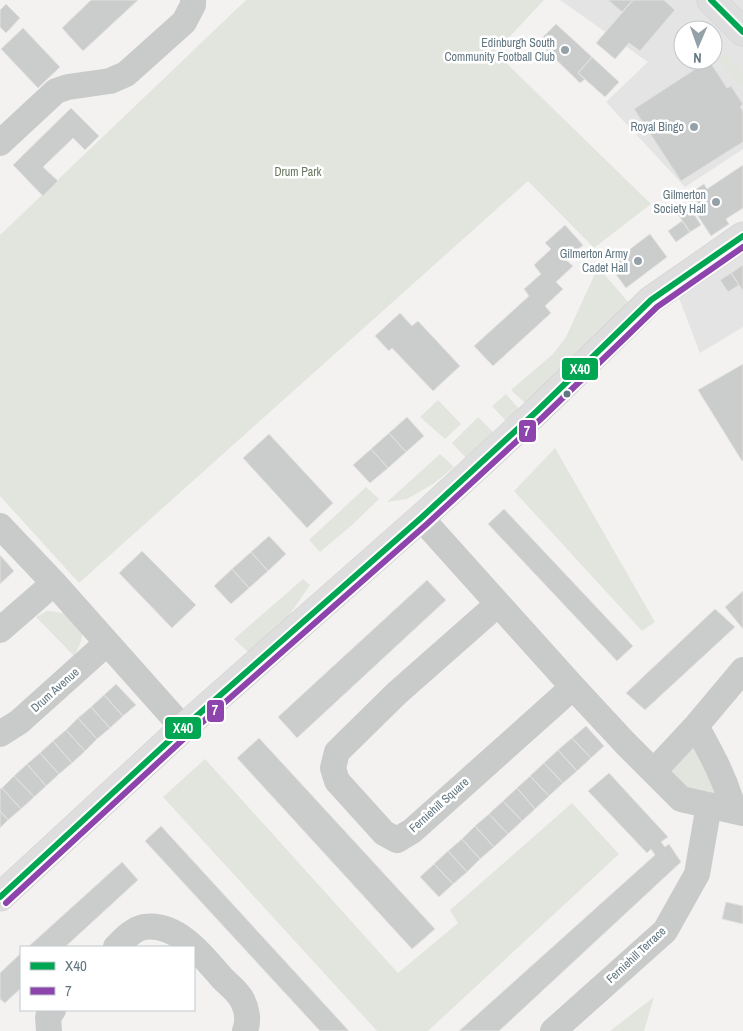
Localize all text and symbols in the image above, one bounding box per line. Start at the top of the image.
north arrow [673,20,723,70]
place label: Edinburgh South Community Football Club [444,35,555,65]
marker: Edinburgh South Community Football Club [559,44,571,56]
text: N [693,49,702,67]
place label: Royal Bingo [630,119,684,135]
marker: Royal Bingo [688,121,700,133]
park label: Drum Park [274,164,322,180]
place label: Gilmerton Society Hall [653,187,706,217]
marker: Gilmerton Society Hall [710,196,722,208]
place label: Gilmerton Army Cadet Hall [560,246,628,276]
marker: Gilmerton Army Cadet Hall [632,255,644,267]
line badge: X40 [561,357,599,381]
text: X40 [570,360,590,378]
unlabelled marker [562,389,572,399]
line badge: 7 [518,419,537,443]
text: 7 [524,422,531,440]
street label: Drum Avenue [28,664,82,716]
line badge: 7 [206,699,225,723]
text: 7 [212,701,219,719]
line badge: X40 [164,716,202,740]
text: X40 [173,719,193,737]
street label: Ferniehill Square [406,774,472,836]
street label: Ferniehill Terrace [603,923,669,987]
legend [20,946,195,1011]
text: X40 [65,955,87,976]
text: 7 [65,980,72,1001]

